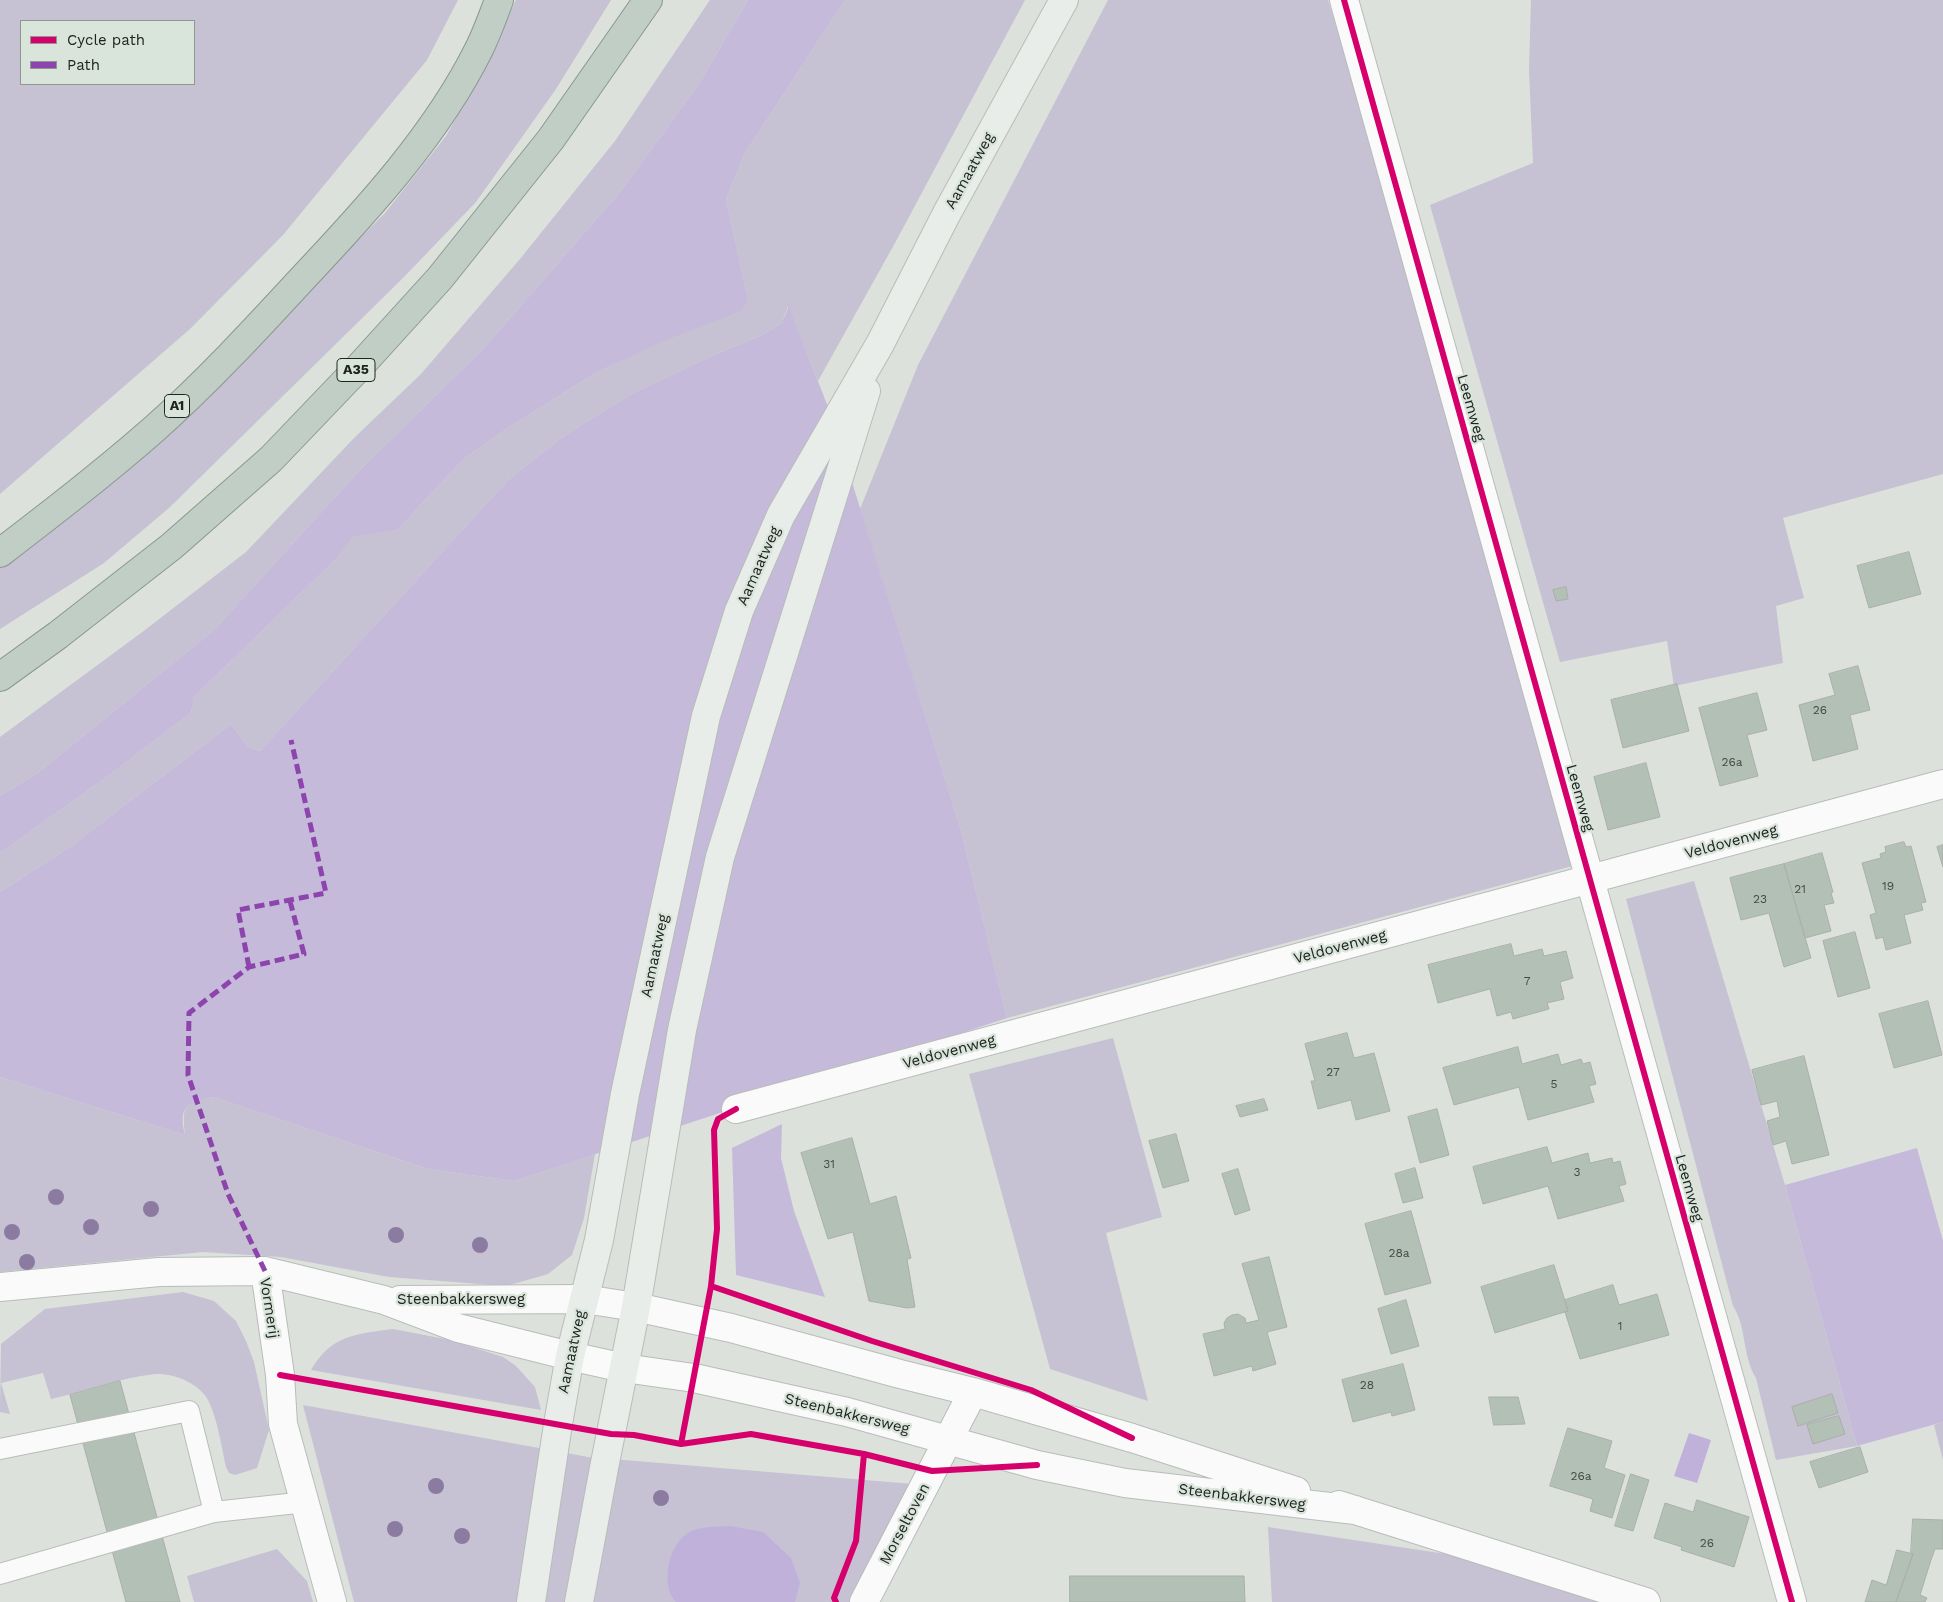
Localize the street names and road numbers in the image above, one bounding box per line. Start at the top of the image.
street label: Aamaatweg [942,130,998,212]
road number: A35 [337,358,375,382]
street label: Leemweg [1453,372,1489,444]
road number: A1 [164,394,190,418]
street label: Aamaatweg [734,524,784,608]
street label: Leemweg [1562,762,1598,834]
street label: Veldovenweg [1683,821,1779,863]
street label: Aamaatweg [637,913,673,999]
street label: Veldovenweg [1292,926,1388,968]
street label: Veldovenweg [901,1031,997,1073]
street label: Leemweg [1671,1152,1707,1224]
street label: Vormerij [255,1276,283,1340]
street label: Steenbakkersweg [397,1291,525,1309]
street label: Aamaatweg [554,1309,590,1395]
street label: Steenbakkersweg [783,1390,911,1438]
street label: Morseltoven [876,1480,934,1568]
street label: Steenbakkersweg [1177,1480,1307,1514]

